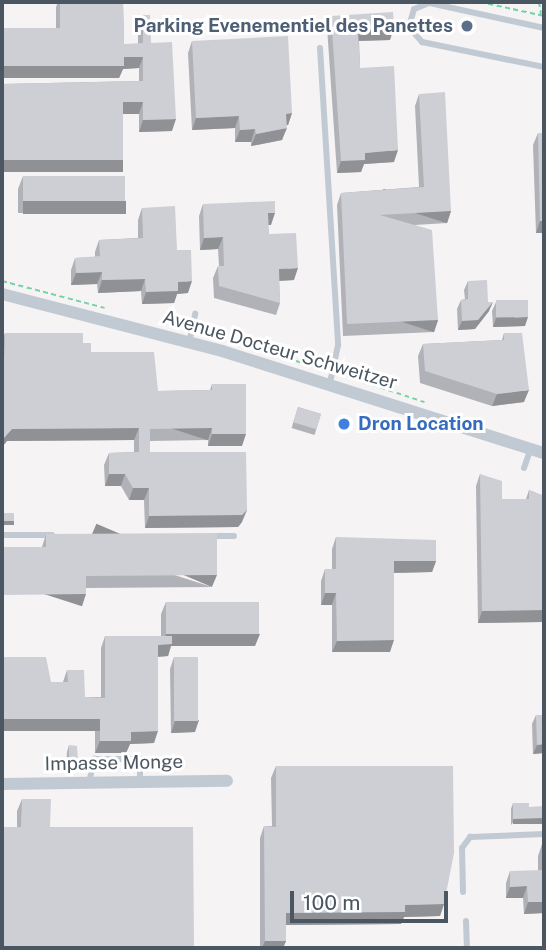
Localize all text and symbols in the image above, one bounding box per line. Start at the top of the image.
place label: Parking Evenementiel des Panettes [133,15,453,37]
marker: Parking Evenementiel des Panettes [459,18,475,34]
street label: Avenue Docteur Schweitzer [160,306,400,394]
place label: Dron Location [358,413,484,435]
marker: Dron Location [336,416,352,432]
street label: Impasse Monge [44,750,184,776]
scale bar [294,876,452,920]
text: 100 m [303,890,360,915]

